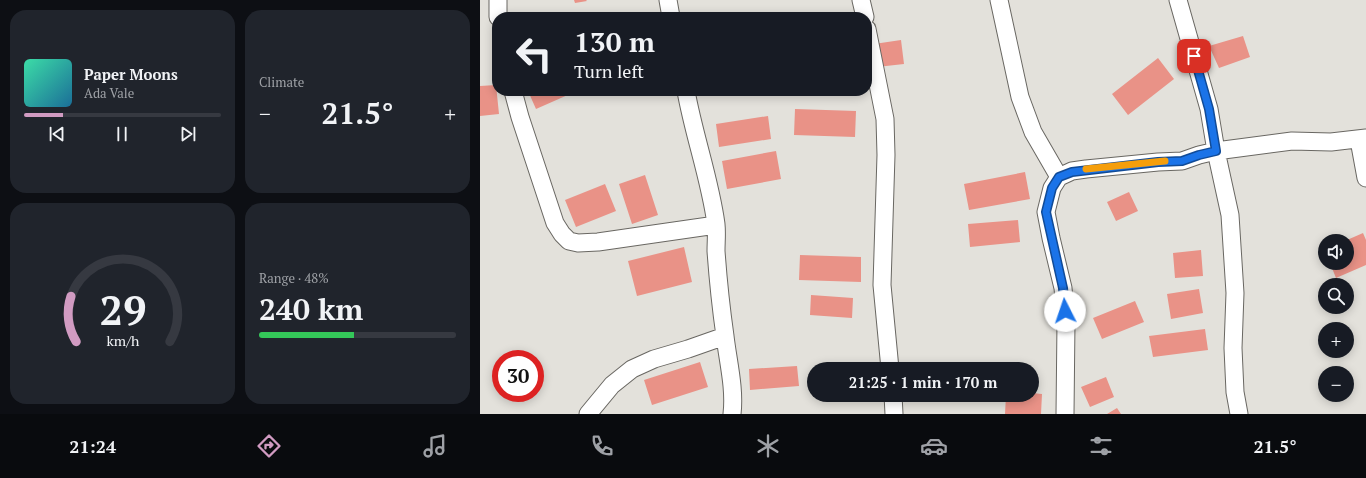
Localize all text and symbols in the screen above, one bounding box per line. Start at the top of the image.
text: 130 m [574,23,655,60]
icon: left [508,28,560,80]
pin [1177,39,1211,73]
icon: arrive [1183,45,1205,67]
text: Turn left [574,59,644,83]
text: Paper Moons [84,64,178,84]
text: Climate [259,73,304,91]
text: Ada Vale [84,84,134,102]
text: 21.5° [321,93,394,133]
text: − [259,99,271,128]
text: + [444,99,456,128]
icon: previous [46,123,68,145]
icon: pause [111,123,133,145]
icon: next [177,123,199,145]
map controls [1318,234,1354,402]
button: sound [1318,234,1354,270]
text: Range · 48% [259,269,329,287]
button: search [1318,278,1354,314]
text: 29 [99,281,146,336]
text: 240 km [259,289,363,329]
position arrow [1044,290,1086,332]
button: + [1318,322,1354,358]
text: km/h [106,330,140,349]
speed limit sign: 30 [492,350,544,402]
button: − [1318,366,1354,402]
text: 21:25 · 1 min · 170 m [849,372,997,392]
icon: directions [255,432,283,460]
icon: music [421,432,449,460]
icon: phone [588,432,616,460]
icon: climate [754,432,782,460]
icon: car [920,432,948,460]
icon: filters [1087,432,1115,460]
text: 21:24 [69,434,116,458]
text: 21.5° [1253,434,1297,458]

